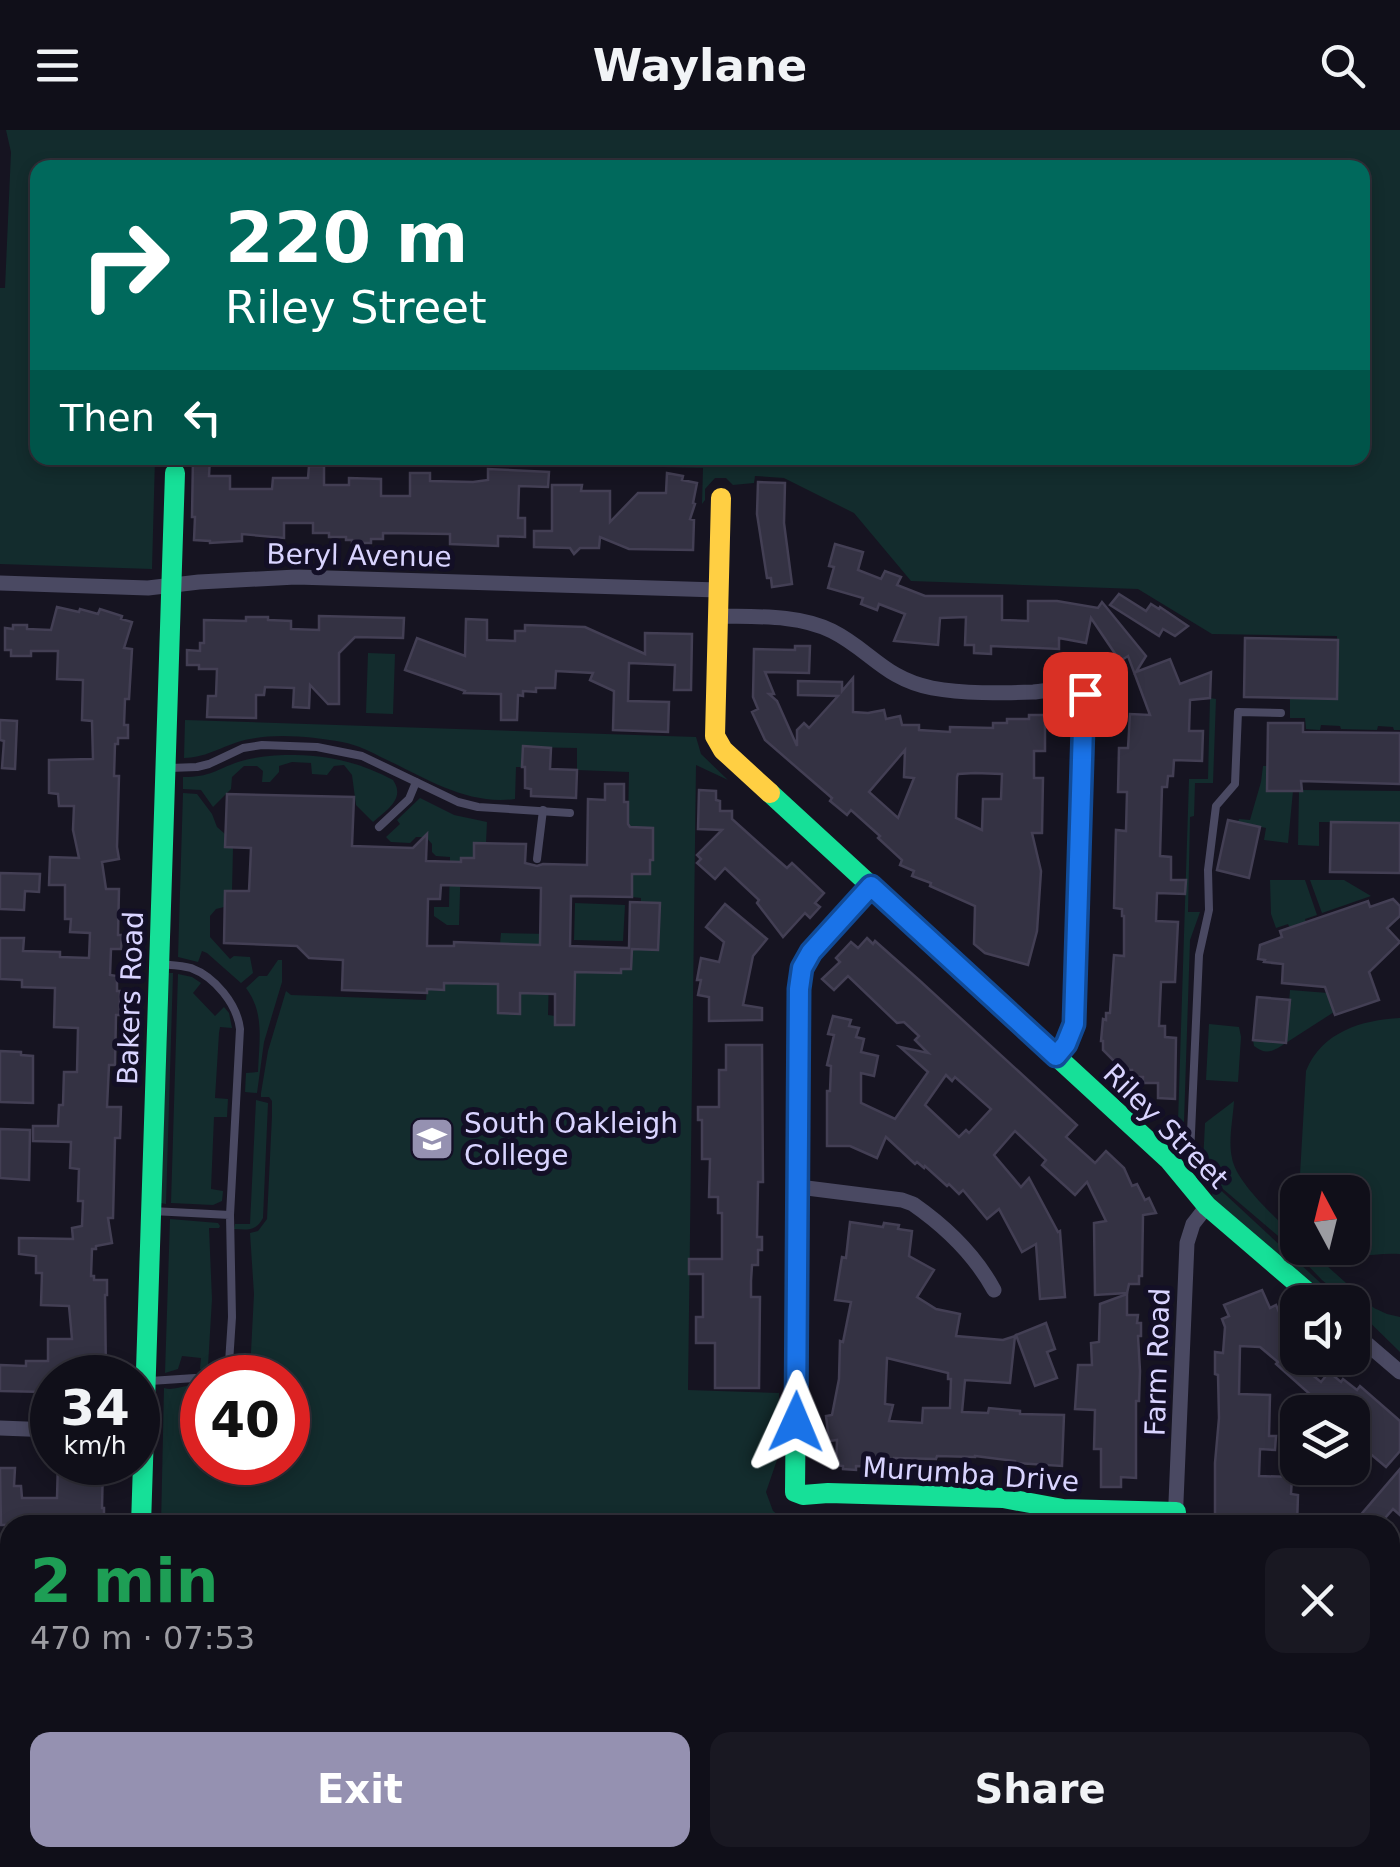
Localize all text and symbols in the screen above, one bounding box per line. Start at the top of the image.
icon: menu [30,38,85,93]
icon: search [1315,38,1370,93]
text: Waylane [593,39,807,92]
text: 220 m [225,197,468,279]
icon: right [60,200,190,330]
text: Riley Street [225,281,487,334]
icon: left [175,390,230,445]
text: Then [60,396,155,440]
street label: Beryl Avenue [266,537,452,574]
pin [1043,652,1128,737]
icon: arrive [1058,667,1113,722]
street label: Bakers Road [111,910,150,1086]
street label: Riley Street [1096,1057,1235,1196]
place label: South Oakleigh College [464,1107,678,1172]
school or university icon: South Oakleigh College [409,1116,455,1162]
north arrow [1280,1175,1370,1265]
map controls [1280,1175,1370,1485]
button: sound [1280,1285,1370,1375]
street label: Farm Road [1138,1287,1177,1437]
speed limit sign: 40 [180,1355,310,1485]
position arrow [744,1370,848,1474]
text: 34 [60,1379,130,1437]
button: layers [1280,1395,1370,1485]
text: km/h [63,1431,127,1460]
street label: Murumba Drive [862,1450,1080,1499]
text: 2 min [30,1546,218,1616]
button: close [1265,1548,1370,1653]
text: 470 m · 07:53 [30,1619,255,1657]
button: Exit [30,1732,690,1847]
button: Share [710,1732,1370,1847]

